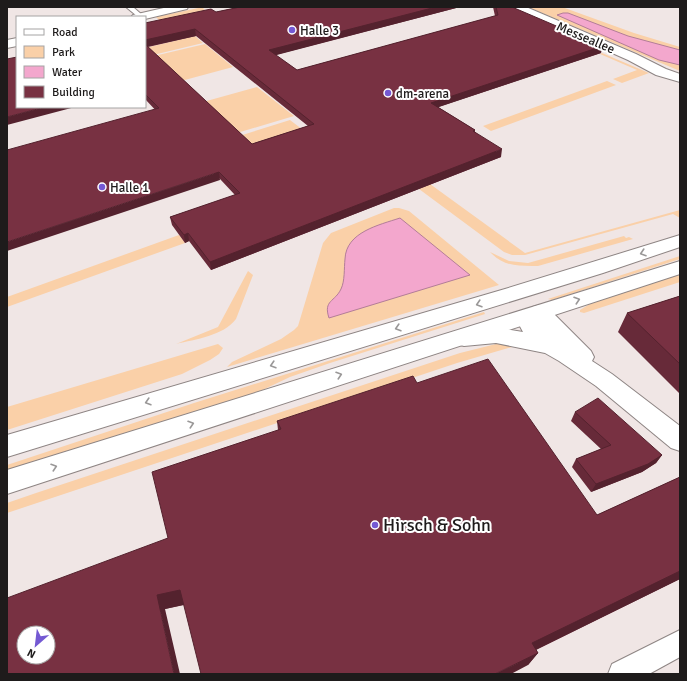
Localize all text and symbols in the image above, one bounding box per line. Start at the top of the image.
legend [16,16,146,108]
street label: Messeallee [554,18,617,57]
place label: Halle 3 [300,23,339,39]
text: Road [52,25,78,40]
marker: Halle 3 [287,25,297,35]
text: Park [52,45,75,60]
text: Water [52,65,83,80]
text: Building [52,85,95,100]
place label: dm-arena [396,86,449,102]
marker: dm-arena [383,88,393,98]
place label: Halle 1 [110,180,149,196]
marker: Halle 1 [97,182,107,192]
one-way arrow [640,248,647,257]
one-way arrow [573,296,580,305]
one-way arrow [476,299,483,308]
one-way arrow [394,323,401,332]
one-way arrow [270,360,277,369]
one-way arrow [335,371,342,380]
one-way arrow [145,397,152,406]
one-way arrow [188,420,195,428]
one-way arrow [50,463,57,472]
place label: Hirsch & Sohn [383,514,491,536]
marker: Hirsch & Sohn [370,520,380,530]
north arrow [16,625,56,665]
text: N [25,646,38,661]

